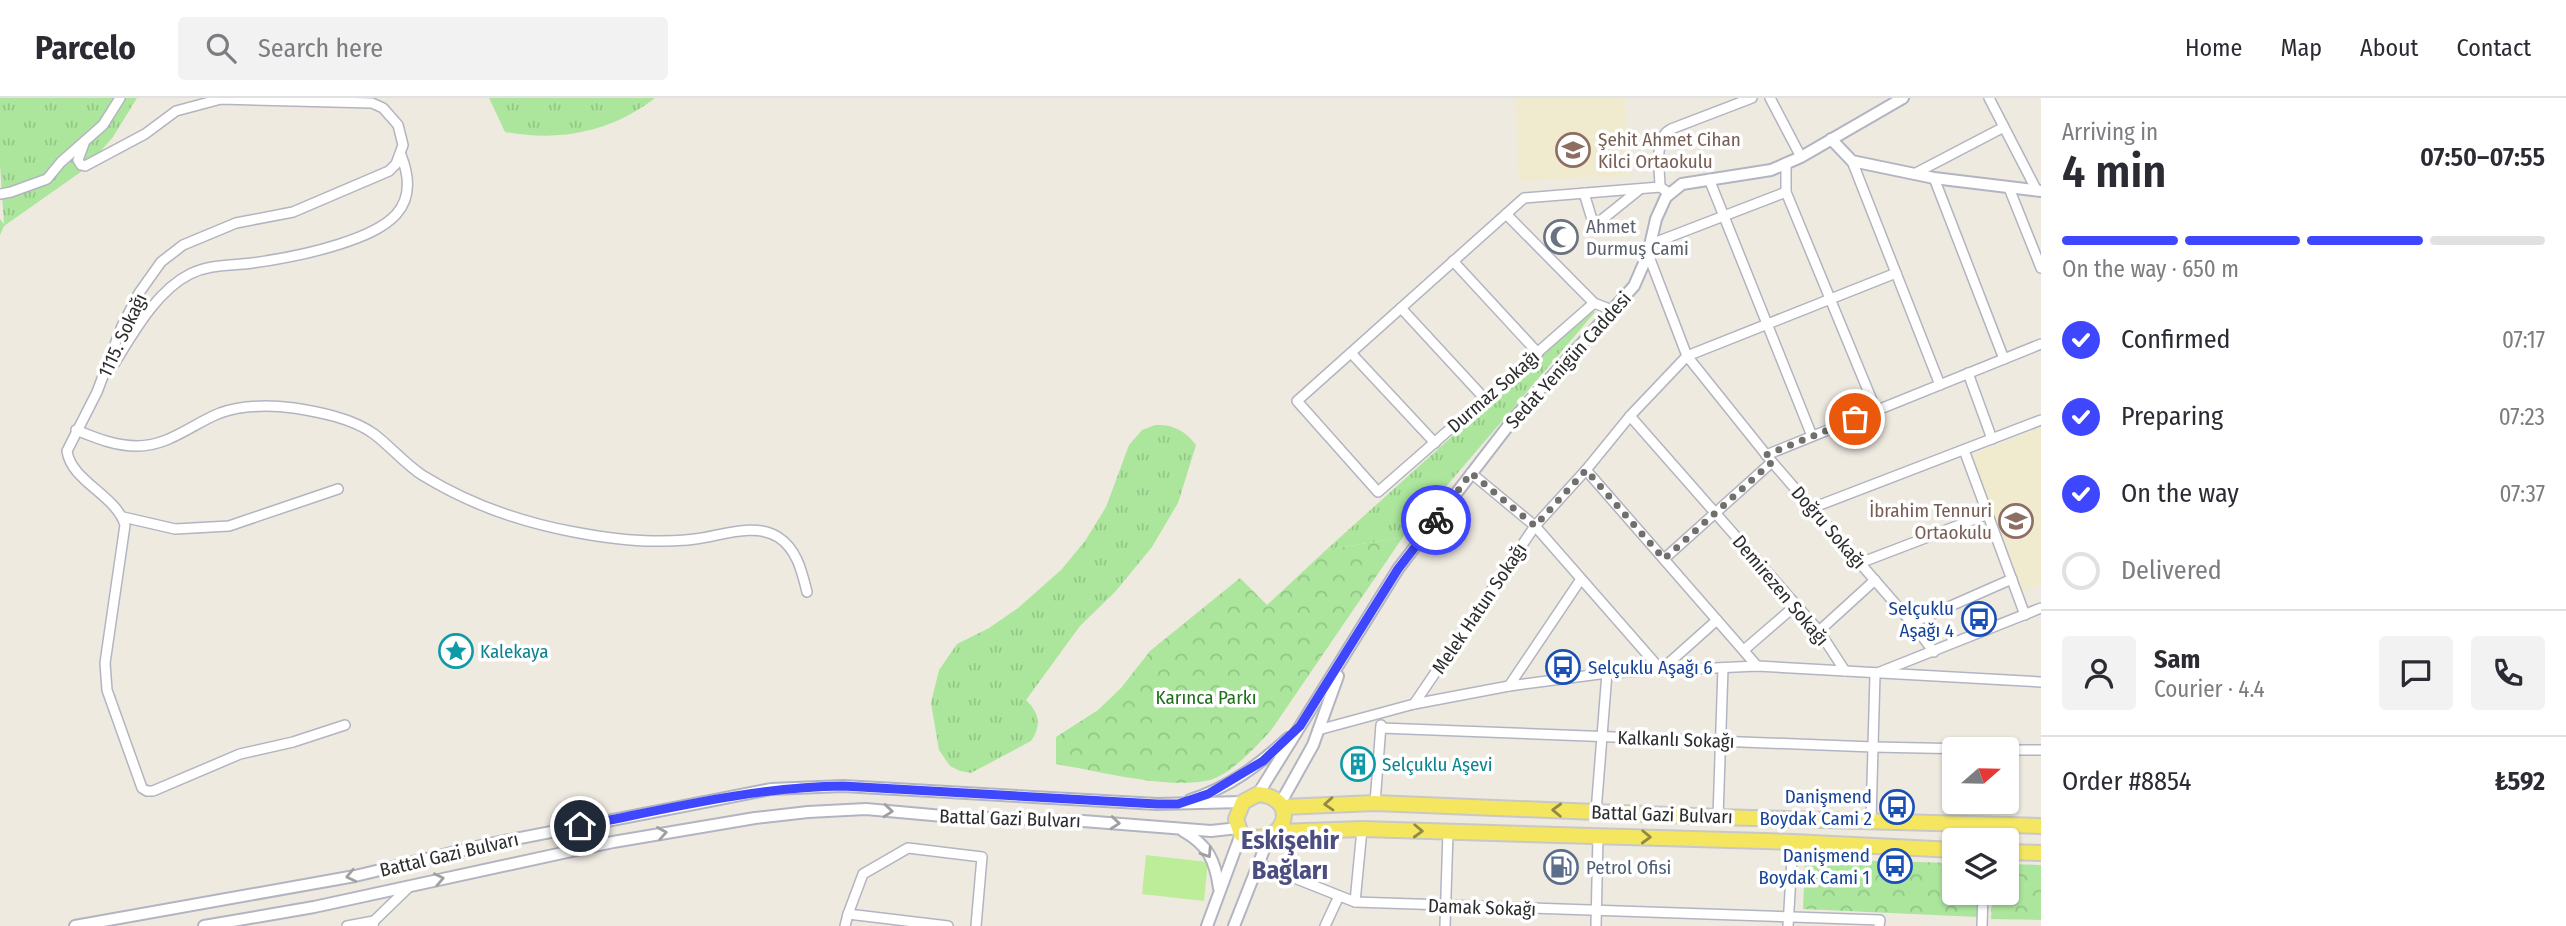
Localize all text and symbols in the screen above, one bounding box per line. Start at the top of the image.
search box [178,17,668,80]
text: Parcelo [35,28,136,68]
icon: search [202,29,240,67]
text: Search here [258,33,383,64]
text: Home [2185,34,2242,62]
text: Map [2280,34,2322,62]
text: About [2360,34,2418,62]
text: Contact [2456,34,2531,62]
text: Arriving in [2062,118,2158,146]
place label: Şehit Ahmet Cihan Kilci Ortaokulu [1598,128,1741,173]
school or university icon: Şehit Ahmet Cihan Kilci Ortaokulu [1554,131,1592,169]
text: 07:50–07:55 [2420,142,2545,173]
text: 4 min [2062,144,2166,199]
place label: Ahmet Durmuş Cami [1586,215,1689,260]
mosque icon: Ahmet Durmuş Cami [1542,218,1580,256]
text: On the way · 650 m [2062,255,2239,283]
street label: Sedat Yenigün Caddesi [1501,287,1636,433]
street label: 1115. Sokağı [93,290,152,381]
icon: check [2062,321,2100,359]
text: Confirmed [2121,324,2231,355]
text: 07:17 [2502,326,2545,354]
street label: Durmaz Sokağı [1443,345,1544,438]
pin [1825,389,1885,449]
icon: check [2062,398,2100,436]
icon: bag [1836,400,1874,438]
text: Preparing [2121,401,2223,432]
text: 07:23 [2499,403,2545,431]
icon: check [2062,475,2100,513]
text: On the way [2121,478,2239,509]
text: 07:37 [2499,480,2545,508]
street label: Doğru Sokağı [1787,481,1871,573]
courier [1401,485,1471,555]
place label: İbrahim Tennuri Ortaokulu [1869,499,1992,544]
icon: bike [1417,501,1455,539]
school or university icon: İbrahim Tennuri Ortaokulu [1997,502,2035,540]
street label: Demirezen Sokağı [1728,530,1834,650]
street label: Melek Hatun Sokağı [1427,539,1532,678]
text: Delivered [2121,555,2222,586]
place label: Selçuklu Aşağı 4 [1889,597,1954,642]
bus stop icon: Selçuklu Aşağı 4 [1960,600,1998,638]
place icon: Kalekaya [437,632,475,670]
button: person [2062,636,2136,710]
button: chat [2379,636,2453,710]
button: phone [2471,636,2545,710]
place label: Kalekaya [480,640,548,663]
text: Sam [2154,644,2200,675]
bus stop icon: Selçuklu Aşağı 6 [1544,648,1582,686]
place label: Selçuklu Aşağı 6 [1588,656,1713,679]
text: Courier · 4.4 [2154,675,2265,703]
park label: Karınca Parkı [1156,686,1256,709]
street label: Kalkanlı Sokağı [1617,726,1735,753]
north arrow [1942,737,2020,814]
map controls [1942,737,2019,905]
building icon: Selçuklu Aşevi [1339,745,1377,783]
place label: Selçuklu Aşevi [1382,753,1493,776]
text: Order #8854 [2062,766,2191,797]
text: ₺592 [2494,766,2545,797]
place label: Danişmend Boydak Cami 2 [1759,785,1872,830]
bus stop icon: Danişmend Boydak Cami 2 [1878,788,1916,826]
pin [550,796,610,856]
one-way arrow [1323,796,1334,811]
street label: Battal Gazi Bulvarı [1591,801,1733,828]
one-way arrow [883,803,894,818]
one-way arrow [1551,803,1562,818]
street label: Battal Gazi Bulvarı [939,805,1081,832]
icon: home [561,807,599,845]
one-way arrow [1110,815,1121,830]
one-way arrow [1413,824,1424,839]
district label: Eskişehir Bağları [1241,825,1339,886]
one-way arrow [656,826,668,841]
street label: Battal Gazi Bulvarı [378,827,521,882]
button: layers [1942,828,2019,905]
one-way arrow [1640,830,1651,845]
place label: Danişmend Boydak Cami 1 [1758,844,1870,889]
one-way arrow [1199,846,1212,859]
bus stop icon: Danişmend Boydak Cami 1 [1876,847,1914,885]
fuel station icon: Petrol Ofisi [1542,848,1580,886]
place label: Petrol Ofisi [1586,856,1671,879]
one-way arrow [345,868,357,883]
one-way arrow [433,873,445,887]
street label: Damak Sokağı [1427,894,1536,921]

